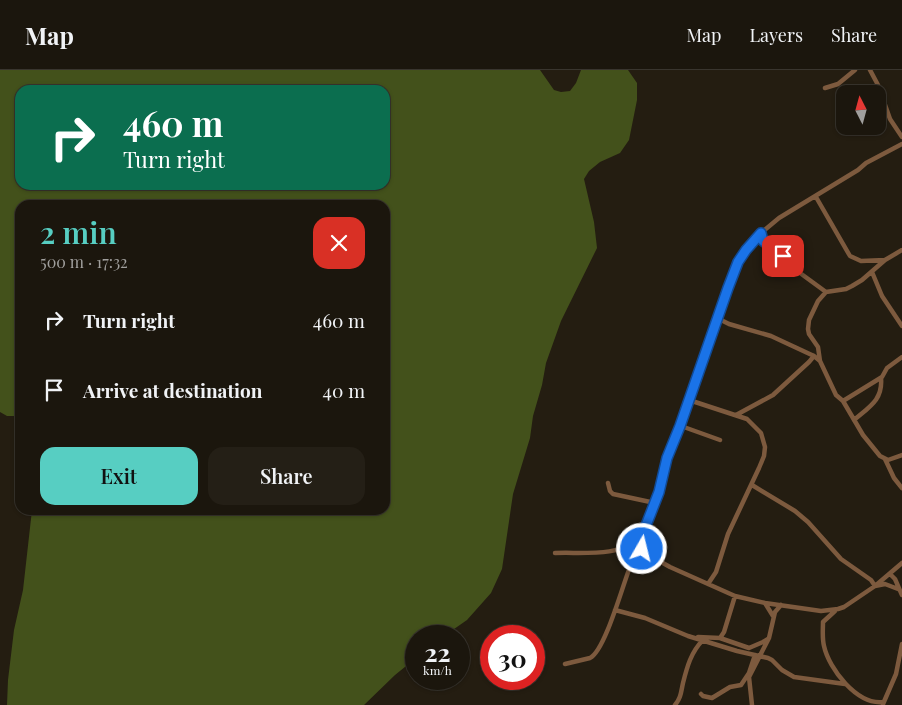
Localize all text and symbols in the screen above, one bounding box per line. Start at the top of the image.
text: Map [25,19,74,51]
text: Map [686,23,721,47]
text: Layers [749,23,803,47]
text: Share [831,23,877,47]
north arrow [836,85,886,135]
map controls [836,85,886,135]
text: 460 m [123,99,224,146]
icon: right [40,105,105,170]
text: Turn right [123,144,225,174]
text: 2 min [40,212,117,252]
button: close [313,217,365,269]
pin [762,235,804,277]
icon: arrive [769,242,797,270]
text: 500 m · 17:32 [40,251,128,272]
icon: right [40,306,68,334]
text: Turn right [83,307,175,333]
text: 460 m [313,307,365,333]
icon: arrive [40,376,68,404]
text: Arrive at destination [83,377,263,403]
text: 40 m [323,377,365,403]
button: Exit [40,447,198,505]
button: Share [208,447,365,505]
position arrow [615,522,667,574]
speed limit sign: 30 [480,625,545,690]
text: 22 [424,635,451,668]
text: km/h [423,662,452,678]

